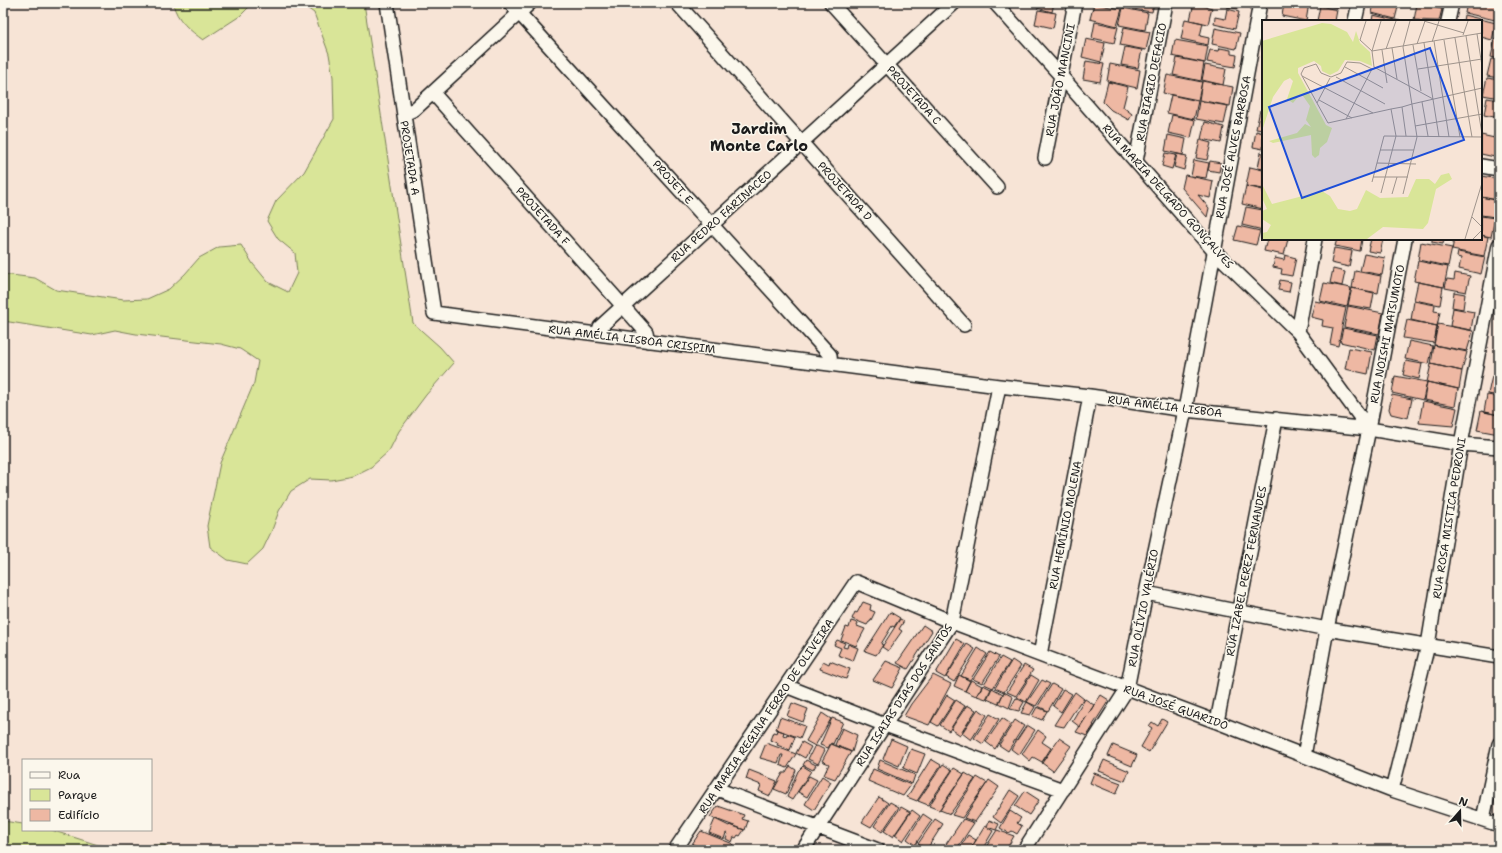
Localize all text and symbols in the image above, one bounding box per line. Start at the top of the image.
inset map [1262,20,1482,240]
street label: RUA JOÃO MANCINI [1041,22,1079,138]
street label: RUA BIAGIO DEFACIO [1133,22,1170,143]
street label: PROJETADA C [883,63,944,128]
street label: RUA JOSÉ ALVES BARBOSA [1211,74,1255,220]
district label: Jardim Monte Carlo [710,119,808,156]
street label: PROJETADA A [396,120,423,197]
street label: RUA MARIA DELGADO GONÇALVES [1099,121,1237,272]
street label: PROJET. E [649,157,696,208]
street label: PROJETADA D [814,159,875,224]
street label: RUA PEDRO FARINACEO [668,167,775,266]
street label: PROJETADA F [512,184,573,249]
street label: RUA NOISHI MATSUMOTO [1367,263,1408,405]
street label: RUA AMÉLIA LISBOA CRISPIM [548,321,717,357]
street label: RUA AMÉLIA LISBOA [1107,391,1223,421]
street label: RUA ROSA MISTICA PEDRONI [1429,436,1470,600]
street label: RUA HEMÍNIO MOLENA [1045,459,1085,591]
street label: RUA IZABEL PEREZ FERNANDES [1223,485,1270,658]
street label: RUA OLÍVIO VALÉRIO [1124,548,1162,668]
street label: RUA MARIA REGINA FERRO DE OLIVEIRA [695,616,837,817]
street label: RUA ISAIAS DIAS DOS SANTOS [853,621,956,770]
street label: RUA JOSÉ GUARIDO [1121,681,1231,733]
legend [22,759,152,831]
text: Rua [58,767,81,783]
text: Parque [58,787,97,803]
north arrow [1440,791,1480,831]
text: N [1457,794,1470,811]
text: Edifício [58,807,99,823]

